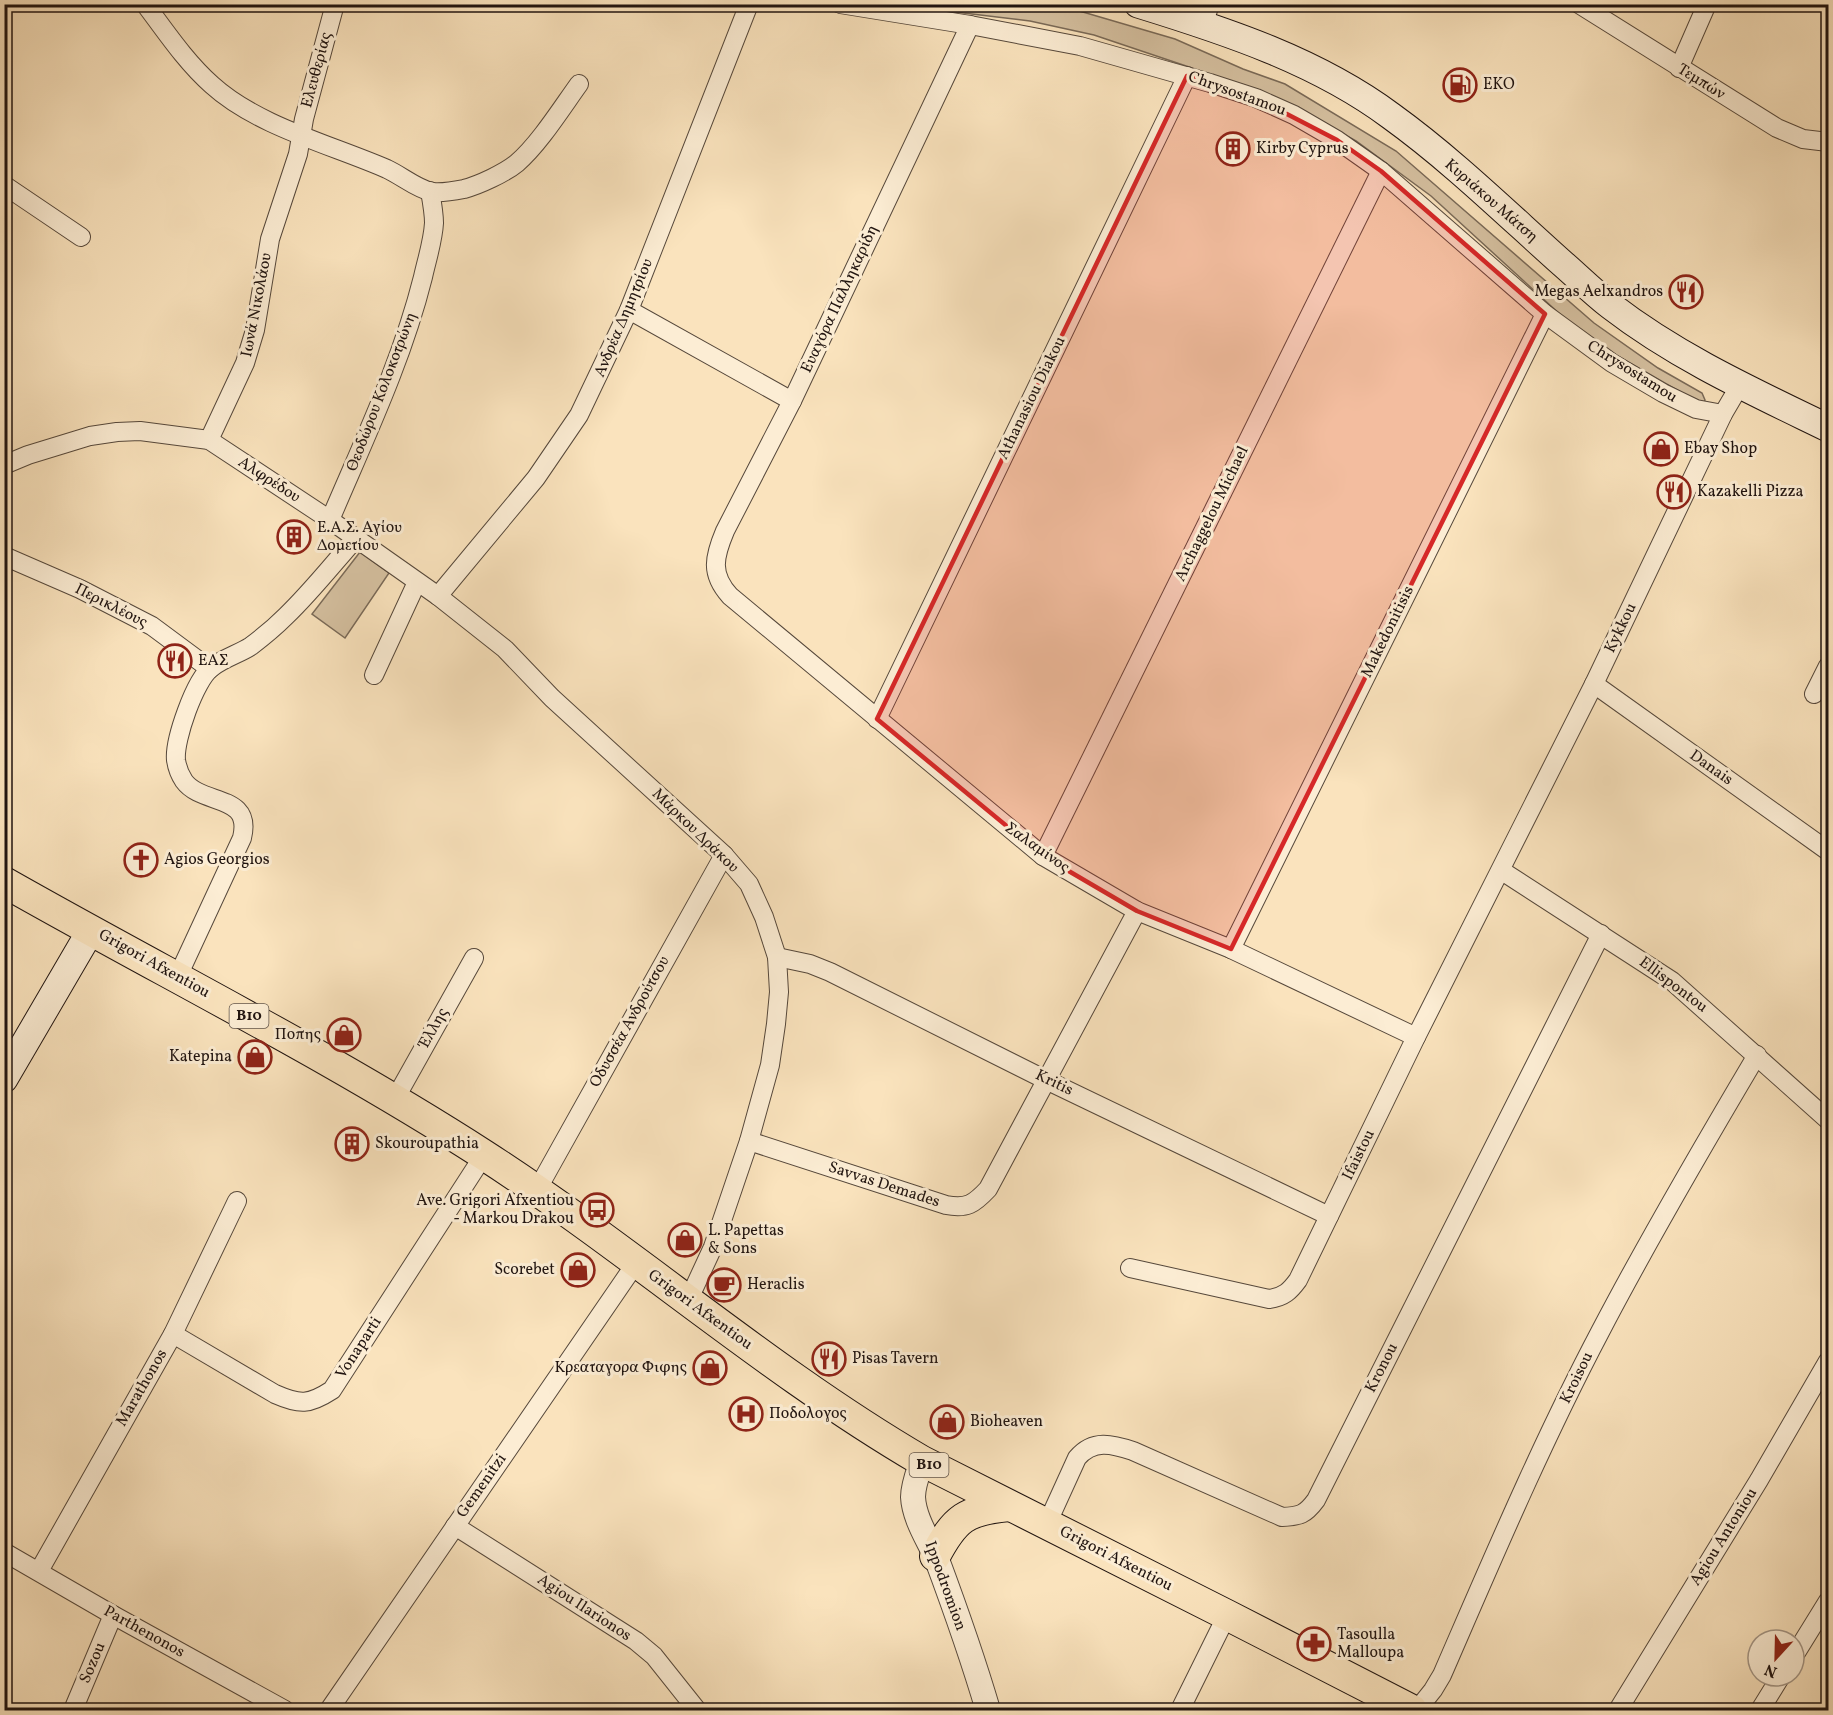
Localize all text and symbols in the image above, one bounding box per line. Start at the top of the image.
street label: Ελευθερίας [296,30,338,110]
street label: Τεμπών [1673,59,1729,105]
street label: Chrysostamou [1185,66,1289,122]
fuel station icon: EKO [1442,67,1478,103]
place label: EKO [1483,74,1515,96]
building icon: Kirby Cyprus [1215,131,1251,167]
place label: Kirby Cyprus [1256,138,1349,160]
street label: Κυριάκου Μάτση [1439,154,1543,248]
street label: Ευαγόρα Παλληκαρίδη [796,221,884,377]
street label: Ιωνά Νικολάου [236,251,278,359]
street label: Ανδρέα Δημητρίου [589,255,659,381]
restaurant icon: Megas Aelxandros [1668,274,1704,310]
place label: Megas Aelxandros [1534,281,1663,303]
street label: Θεοδώρου Κολοκοτρώνη [341,309,423,475]
street label: Athanasiou Diakou [993,333,1071,463]
street label: Chrysostamou [1583,335,1681,409]
shop icon: Ebay Shop [1643,431,1679,467]
place label: Ebay Shop [1684,438,1757,460]
street label: Archaggelou Michael [1170,442,1254,585]
street label: Αλφρέδου [234,452,305,509]
restaurant icon: Kazakelli Pizza [1656,474,1692,510]
place label: Kazakelli Pizza [1697,481,1804,503]
place label: Ε.Α.Σ. Αγίου Δομετίου [317,517,402,557]
building icon: Ε.Α.Σ. Αγίου Δομετίου [276,519,312,555]
street label: Περικλέους [71,578,151,634]
street label: Makedonitisis [1356,582,1420,682]
street label: Kykkou [1599,599,1643,657]
restaurant icon: ΕΑΣ [157,643,193,679]
place label: ΕΑΣ [198,650,229,672]
street label: Danais [1685,745,1737,791]
street label: Μάρκου Δράκου [647,784,744,878]
street label: Σαλαμίνος [1000,817,1074,879]
church icon: Agios Georgios [123,842,159,878]
place label: Agios Georgios [164,849,270,871]
street label: Grigori Afxentiou [94,924,214,1004]
street label: Οδυσσέα Ανδρούτσου [585,952,675,1092]
street label: Ellispontou [1634,952,1712,1018]
road number: B10 [230,1004,268,1028]
street label: Έλλης [413,1004,454,1054]
shop icon: Ποπης [326,1017,362,1053]
place label: Ποπης [275,1024,321,1046]
shop icon: Katepina [237,1039,273,1075]
place label: Katepina [169,1046,232,1068]
street label: Kritis [1031,1064,1077,1102]
building icon: Skouroupathia [334,1126,370,1162]
street label: Ifaistou [1337,1126,1381,1184]
place label: Skouroupathia [375,1133,479,1155]
street label: Savvas Demades [825,1157,943,1213]
place label: Ave. Grigori Afxentiou - Markou Drakou [416,1190,574,1230]
bus stop icon: Ave. Grigori Afxentiou - Markou Drakou [579,1192,615,1228]
place label: L. Papettas & Sons [708,1220,784,1260]
shop icon: L. Papettas & Sons [667,1222,703,1258]
shop icon: Scorebet [560,1252,596,1288]
place label: Scorebet [494,1259,555,1281]
street label: Grigori Afxentiou [643,1265,757,1355]
cafe icon: Heraclis [706,1267,742,1303]
place label: Heraclis [747,1274,805,1296]
street label: Vonaparti [331,1313,387,1383]
street label: Kronou [1360,1339,1404,1397]
restaurant icon: Pisas Tavern [811,1341,847,1377]
street label: Marathonos [111,1345,173,1431]
place label: Pisas Tavern [852,1348,939,1370]
street label: Kroisou [1555,1348,1599,1408]
shop icon: Κρεαταγορα Φιφης [692,1350,728,1386]
place label: Κρεαταγορα Φιφης [554,1357,687,1379]
hospital icon: Ποδολογος [728,1396,764,1432]
place label: Ποδολογος [769,1403,847,1425]
shop icon: Bioheaven [929,1404,965,1440]
place label: Bioheaven [970,1411,1043,1433]
street label: Gemenitzi [452,1449,512,1523]
road number: B10 [910,1453,948,1477]
street label: Agiou Antoniou [1685,1484,1763,1590]
street label: Grigori Afxentiou [1056,1521,1176,1597]
street label: Ippodromion [919,1538,971,1634]
street label: Agiou Ilarionos [533,1569,636,1647]
street label: Parthenonos [99,1601,189,1663]
place label: Tasoulla Malloupa [1337,1624,1404,1664]
pharmacy icon: Tasoulla Malloupa [1296,1626,1332,1662]
north arrow [1746,1628,1806,1688]
street label: Sozou [74,1639,112,1687]
text: N [1761,1658,1781,1682]

